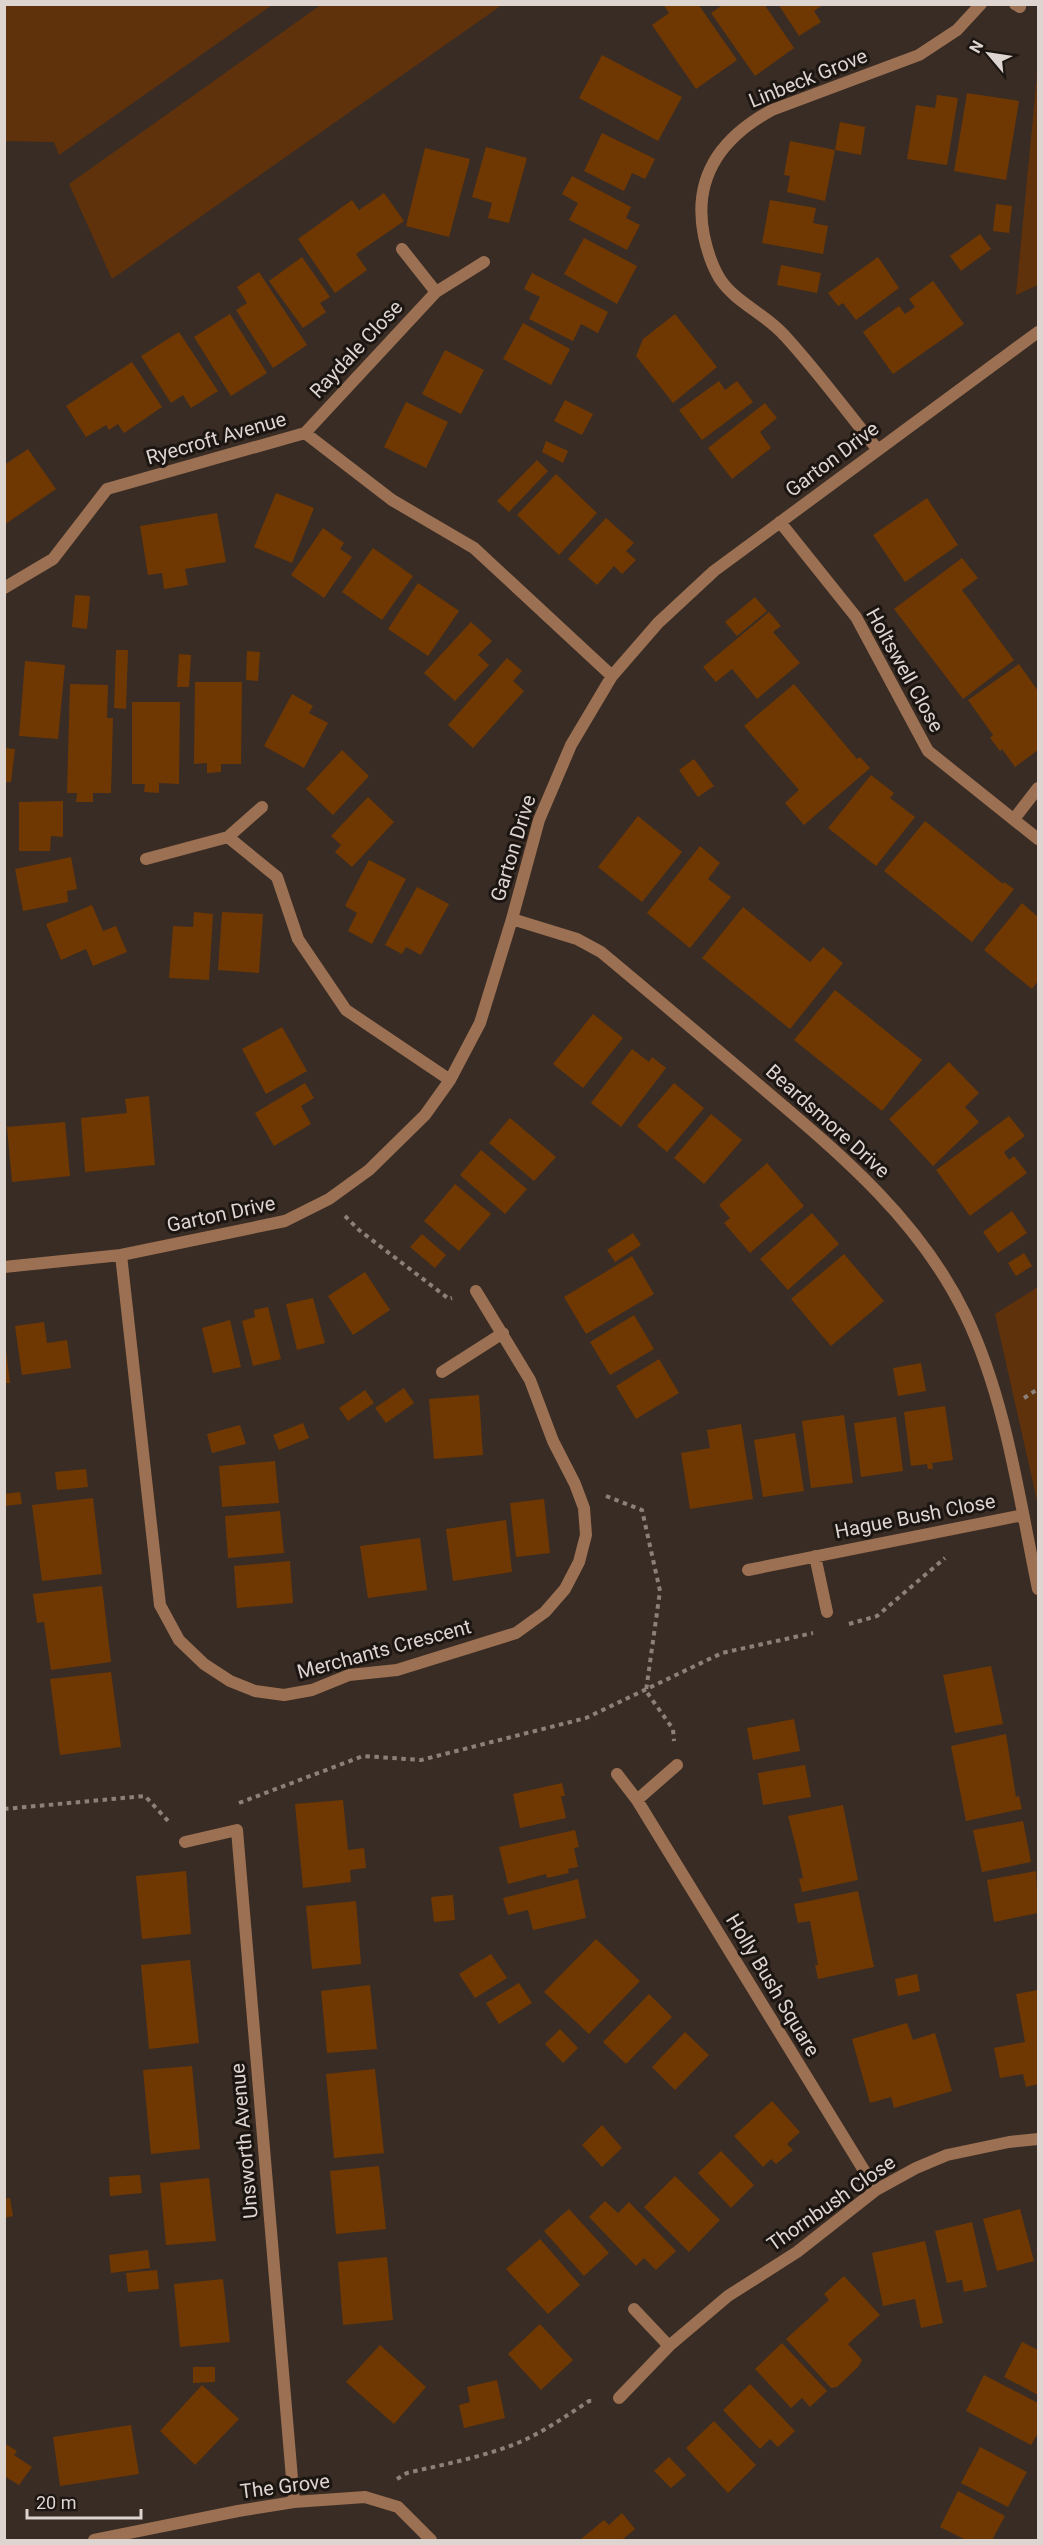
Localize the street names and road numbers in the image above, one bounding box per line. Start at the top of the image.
street label: Linbeck Grove [745,43,871,113]
street label: Raydale Close [305,295,407,403]
street label: Ryecroft Avenue [143,407,289,469]
street label: Garton Drive [781,416,883,502]
street label: Holtswell Close [861,604,949,736]
street label: Garton Drive [485,792,541,904]
street label: Beardsmore Drive [761,1059,895,1183]
street label: Garton Drive [164,1191,278,1237]
street label: Hague Bush Close [833,1489,997,1543]
street label: Merchants Crescent [294,1614,474,1684]
street label: Holly Bush Square [721,1909,825,2061]
street label: Unsworth Avenue [225,2062,263,2220]
street label: Thornbush Close [762,2150,900,2256]
street label: The Grove [239,2469,331,2503]

